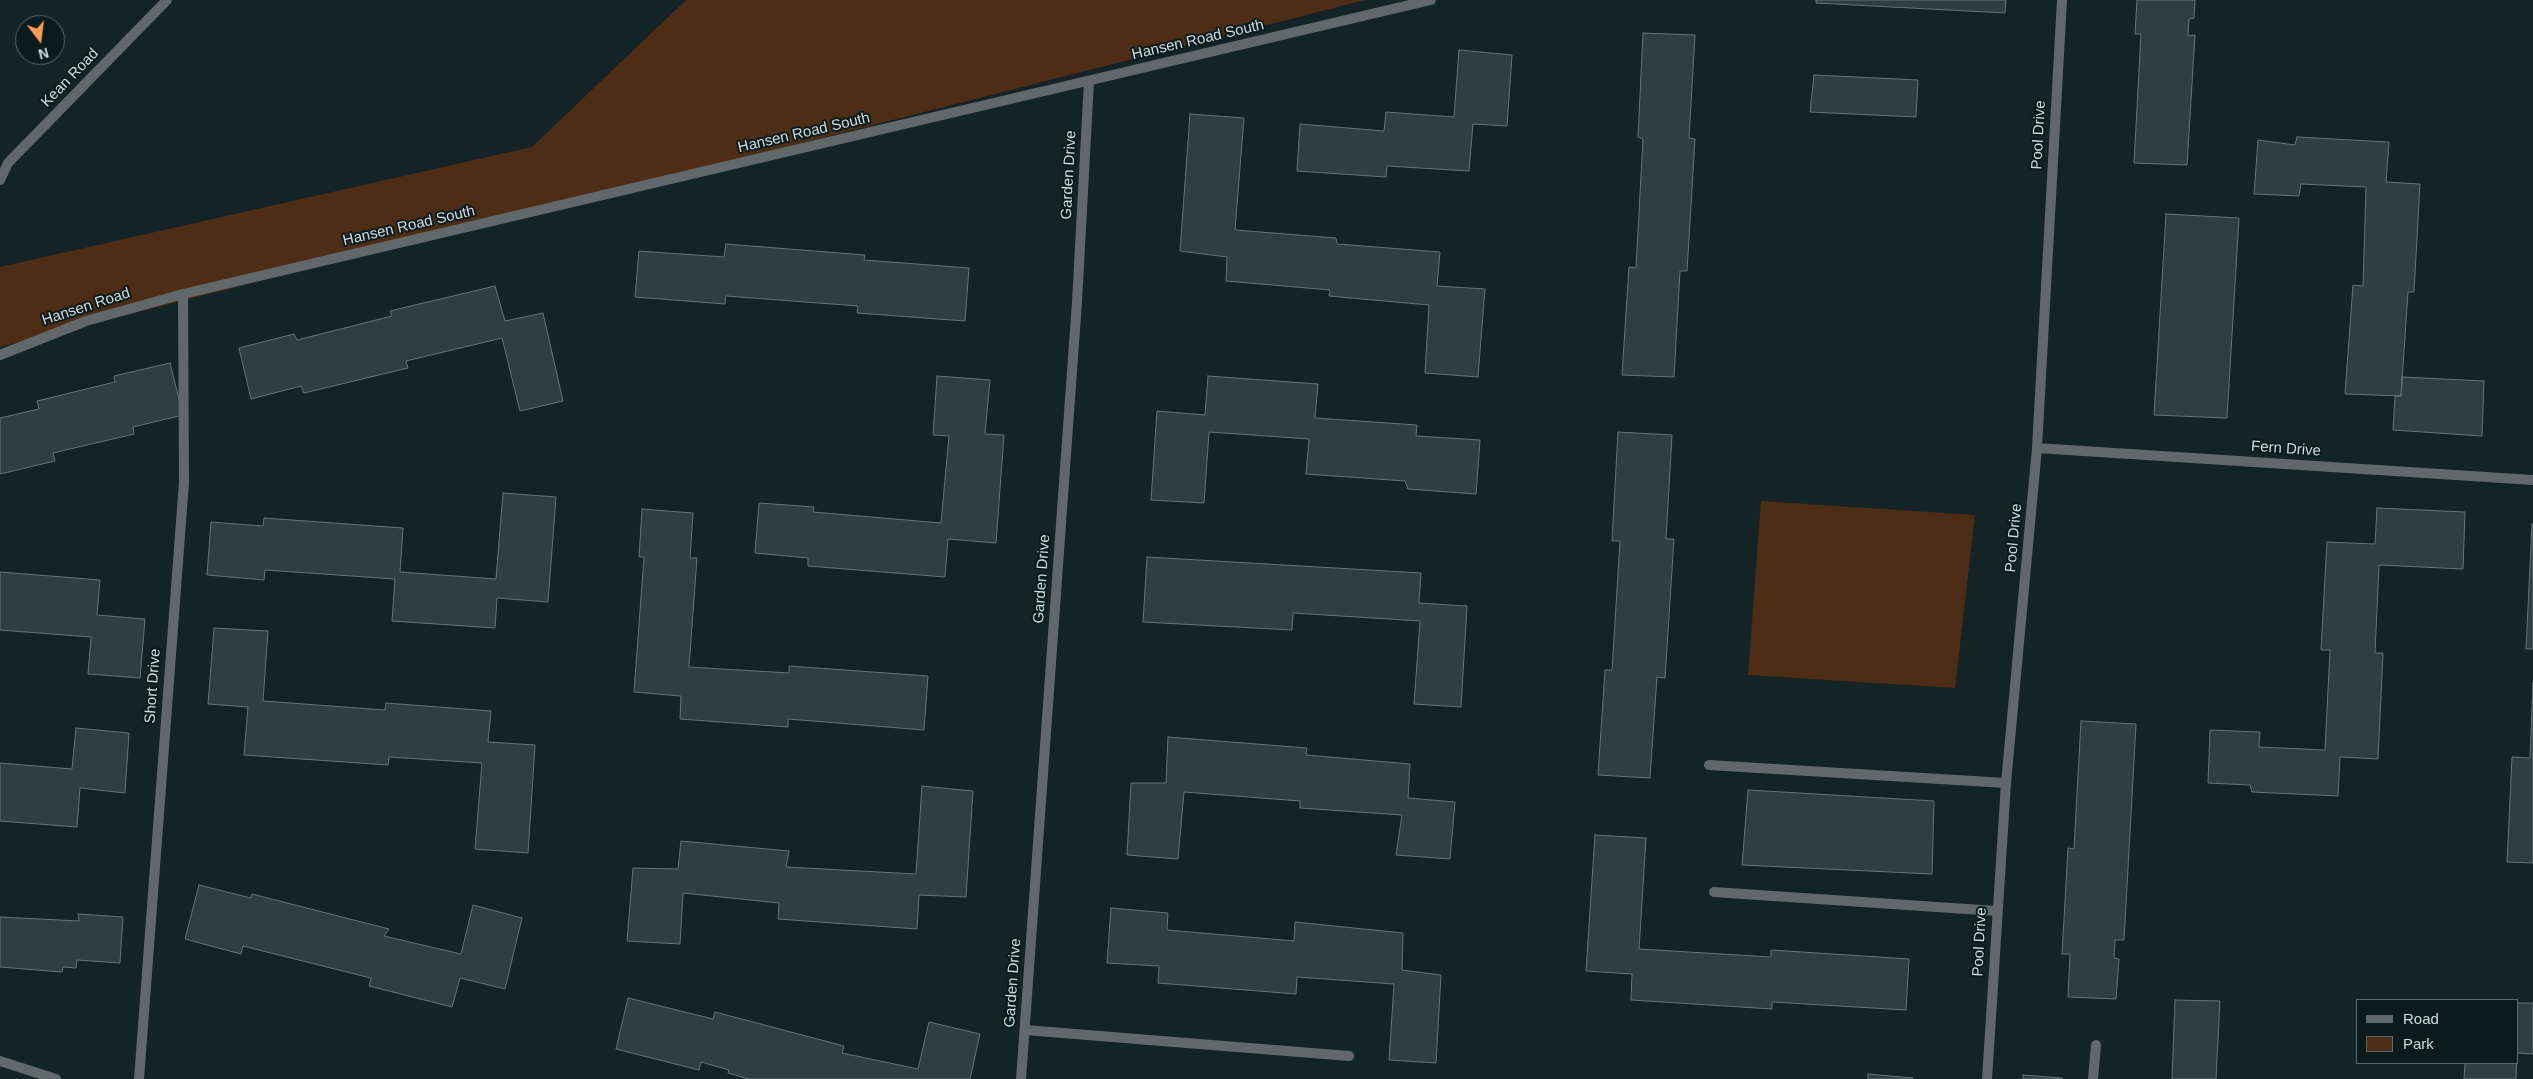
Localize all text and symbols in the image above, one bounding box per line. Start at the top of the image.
north arrow [15,15,65,65]
street label: Hansen Road South [1130,16,1266,64]
text: N [37,44,51,63]
street label: Kean Road [37,45,103,111]
street label: Pool Drive [2028,100,2050,170]
street label: Hansen Road South [736,109,872,157]
street label: Garden Drive [1058,130,1080,220]
street label: Hansen Road South [341,202,477,250]
street label: Hansen Road [40,284,132,330]
street label: Fern Drive [2250,438,2322,460]
street label: Pool Drive [2002,503,2026,573]
street label: Garden Drive [1030,534,1054,624]
street label: Short Drive [141,648,165,724]
street label: Pool Drive [1969,907,1991,977]
street label: Garden Drive [1001,938,1025,1028]
legend [2356,999,2518,1064]
text: Road [2403,1010,2439,1027]
text: Park [2403,1035,2434,1052]

